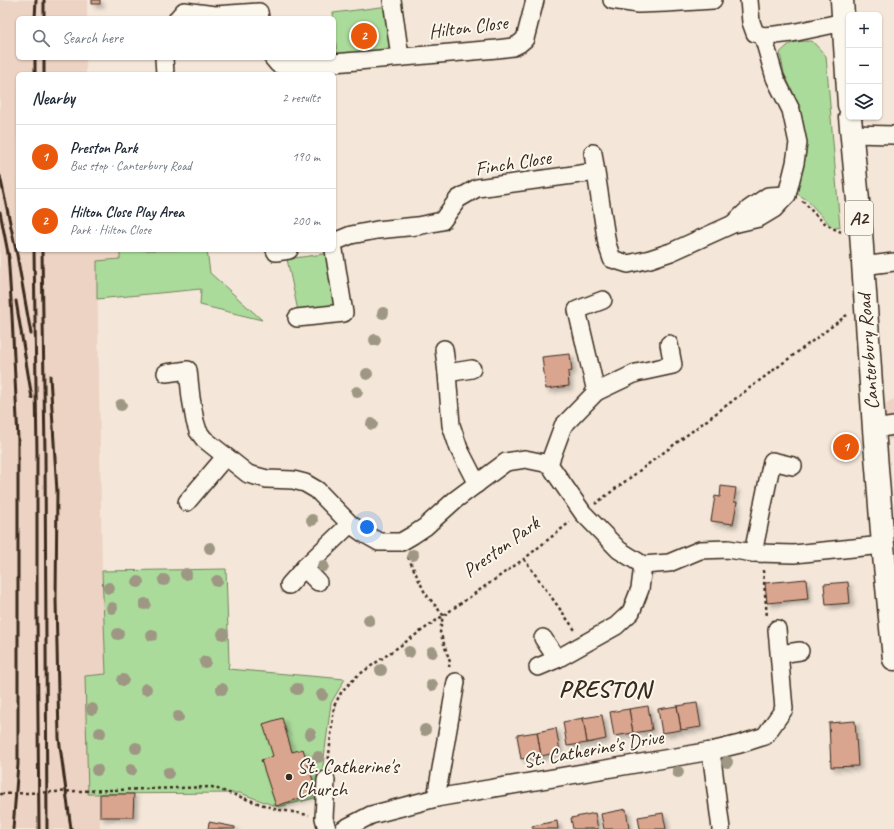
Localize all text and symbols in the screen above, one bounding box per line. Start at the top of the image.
street label: Hilton Close [427,10,510,44]
map controls [846,12,882,120]
button: + [846,12,882,48]
search box [16,16,336,60]
pin: 2 [351,21,377,51]
icon: search [30,27,52,49]
text: Search here [62,29,123,48]
button: − [846,48,882,84]
button: layers [846,84,882,120]
text: Nearby [32,88,75,109]
text: 2 results [282,90,320,106]
text: Preston Park [70,139,137,158]
street label: Finch Close [473,144,554,181]
text: 1 [42,149,48,165]
text: 190 m [292,149,320,165]
text: Bus stop · Canterbury Road [70,158,191,174]
road number: A2 [845,201,873,235]
text: Hilton Close Play Area [70,203,184,222]
text: 2 [42,213,48,229]
text: 200 m [292,213,320,229]
text: Park · Hilton Close [70,222,151,238]
street label: Canterbury Road [851,290,885,411]
pin: 1 [833,432,859,462]
street label: Preston Park [458,510,546,583]
your location [357,517,377,537]
district label: PRESTON [559,674,654,704]
street label: St. Catherine's Drive [521,724,667,774]
place label: St. Catherine's Church [297,754,401,802]
marker: St. Catherine's Church [284,772,294,782]

